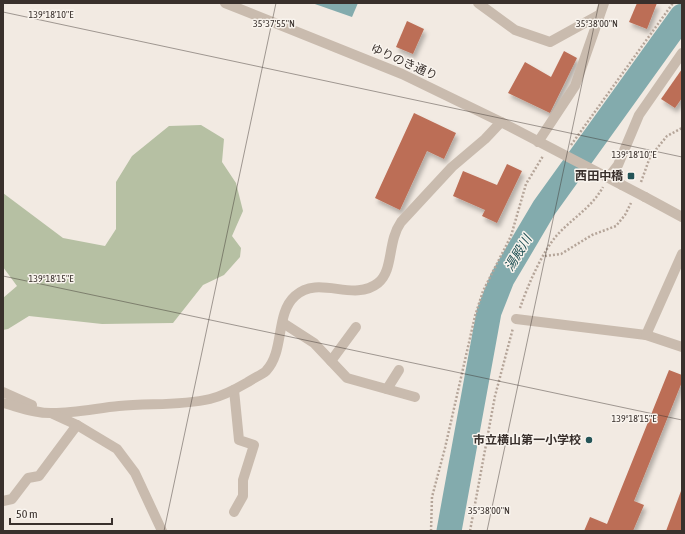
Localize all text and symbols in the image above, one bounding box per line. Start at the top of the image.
text: 139°18'10"E [29,9,74,20]
text: 35°37'55"N [253,18,295,29]
text: 35°38'00"N [576,18,618,29]
street label: ゆりのき通り [368,41,440,83]
text: 139°18'10"E [612,149,657,160]
place label: 西田中橋 [575,169,624,183]
marker: 西田中橋 [626,171,636,181]
water label: 湯殿川 [502,231,535,274]
text: 139°18'15"E [29,273,74,284]
text: 139°18'15"E [612,413,657,424]
place label: 市立横山第一小学校 [473,433,581,447]
marker: 市立横山第一小学校 [584,435,594,445]
scale bar [10,500,112,526]
text: 35°38'00"N [468,505,510,516]
text: 50 m [16,507,38,521]

